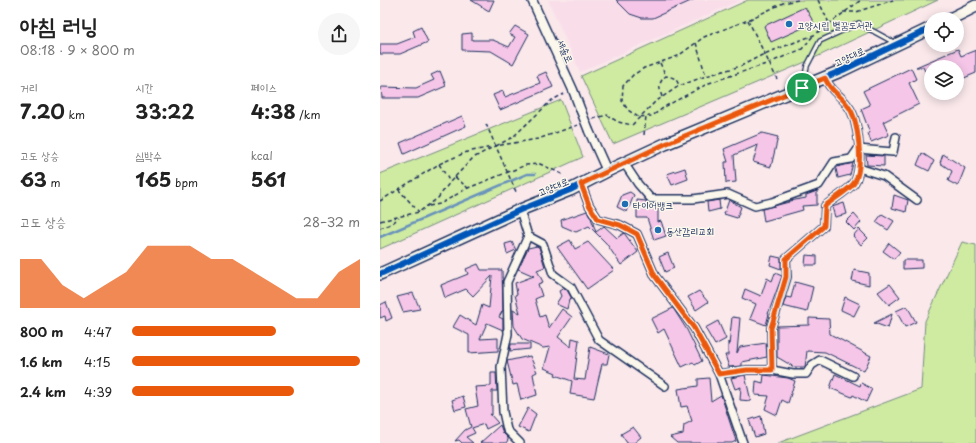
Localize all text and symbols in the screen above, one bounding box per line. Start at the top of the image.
text: 아침 러닝 [20,8,98,41]
map controls [924,12,964,100]
button: locate [924,12,964,52]
button: share [318,13,360,55]
place label: 고양시립 별꿈도서관 [797,17,873,32]
marker: 고양시립 별꿈도서관 [784,19,794,29]
street label: 세솔로 [554,37,578,65]
text: 08:18 · 9 × 800 m [20,40,135,59]
street label: 고양대로 [831,42,867,70]
button: layers [924,60,964,100]
pin [785,71,819,105]
icon: arrive [791,77,813,99]
text: 거리 [20,79,38,96]
text: 시간 [135,79,153,96]
text: 페이스 [251,79,277,96]
text: 7.20 [20,96,65,126]
text: 33:22 [135,96,195,126]
text: 4:38 [251,96,296,126]
text: km [65,106,85,123]
text: /km [296,106,320,123]
text: 고도 상승 [20,147,59,164]
text: 심박수 [135,147,162,164]
text: kcal [251,147,273,164]
text: 63 [20,164,47,194]
text: 165 [135,164,172,194]
text: 561 [251,164,286,194]
street label: 고양대로 [535,173,571,199]
text: m [47,174,61,191]
text: bpm [172,174,198,191]
place label: 타이어뱅크 [633,197,673,212]
marker: 타이어뱅크 [620,199,630,209]
text: 고도 상승 [20,212,66,231]
text: 28–32 m [303,212,360,231]
place label: 동산감리교회 [666,223,714,238]
marker: 동산감리교회 [653,225,663,235]
text: 800 m [20,322,63,341]
text: 4:47 [84,322,112,341]
text: 1.6 km [20,352,62,371]
text: 4:15 [84,352,111,371]
text: 2.4 km [20,382,66,401]
text: 4:39 [84,382,112,401]

